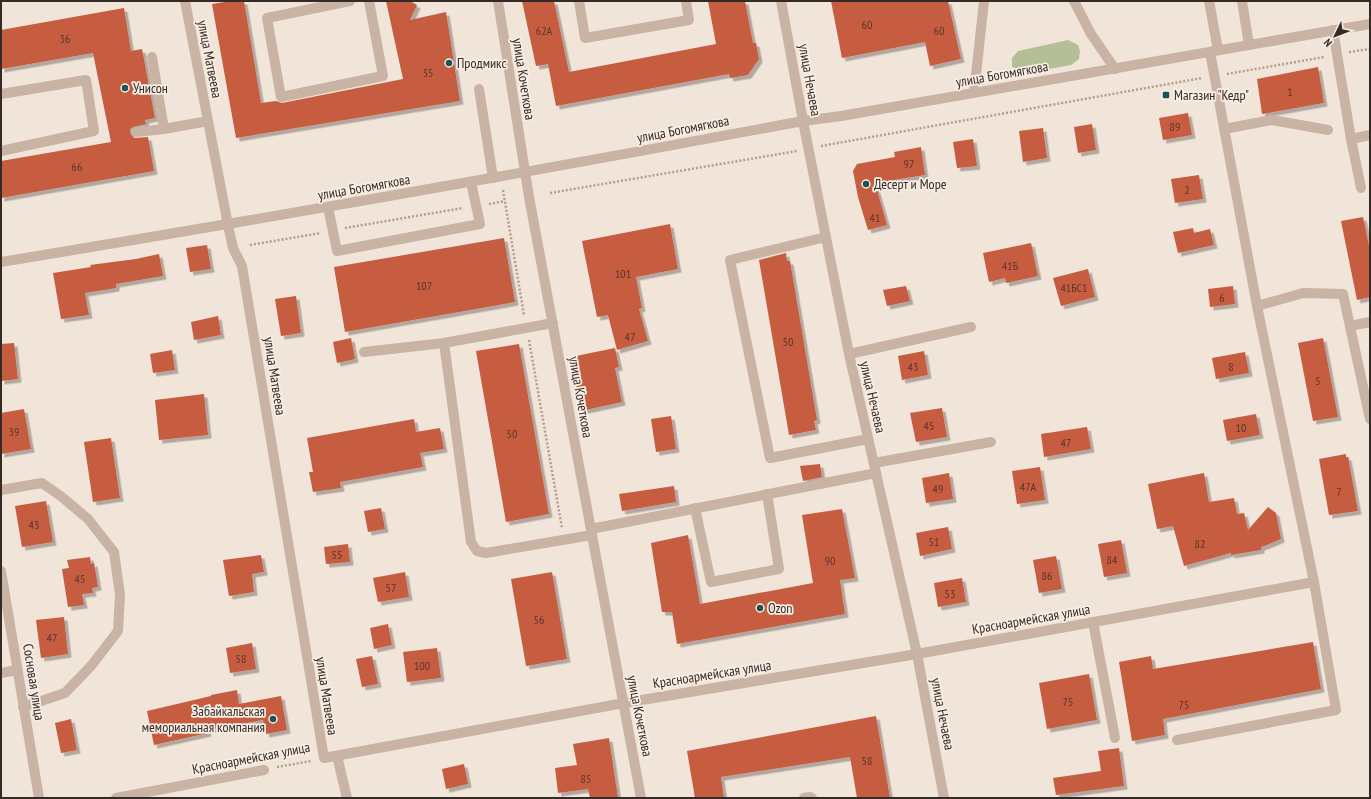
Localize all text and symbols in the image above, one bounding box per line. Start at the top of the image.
north arrow [1315,16,1355,56]
house number: 60 [862,17,872,32]
street label: улица Матвеева [194,18,226,100]
house number: 62А [536,23,553,38]
house number: 60 [934,23,944,38]
house number: 36 [60,31,70,46]
text: N [1321,36,1335,50]
street label: улица Кочеткова [509,37,539,121]
street label: улица Нечаева [795,42,825,118]
place label: Продмикс [457,54,506,72]
street label: улица Богомягкова [954,57,1050,91]
marker: Продмикс [444,58,454,68]
house number: 35 [423,65,433,80]
place label: Унисон [133,79,168,97]
marker: Унисон [120,83,130,93]
house number: 1 [1287,84,1293,99]
place label: Магазин "Кедр" [1174,86,1249,104]
marker: Магазин "Кедр" [1161,90,1171,100]
street label: улица Богомягкова [635,111,731,147]
house number: 89 [1170,119,1180,134]
house number: 97 [904,156,914,171]
house number: 66 [72,159,82,174]
street label: улица Богомягкова [316,170,412,204]
place label: Десерт и Море [874,175,947,193]
marker: Десерт и Море [861,179,871,189]
house number: 2 [1184,182,1190,197]
house number: 41 [870,210,880,225]
house number: 41Б [1002,258,1018,273]
house number: 101 [615,266,631,281]
house number: 107 [416,278,432,293]
house number: 41БС1 [1060,280,1088,295]
house number: 6 [1219,290,1225,305]
house number: 47 [625,329,635,344]
house number: 50 [783,334,793,349]
street label: улица Матвеева [260,336,290,416]
street label: улица Кочеткова [565,355,597,439]
street label: улица Нечаева [856,359,890,435]
house number: 43 [908,359,918,374]
house number: 8 [1228,359,1234,374]
house number: 5 [1315,373,1321,388]
house number: 45 [924,418,934,433]
house number: 10 [1236,420,1246,435]
house number: 39 [9,424,19,439]
house number: 50 [507,426,517,441]
house number: 47 [1061,435,1071,450]
house number: 47А [1020,479,1037,494]
house number: 49 [933,481,943,496]
house number: 7 [1336,484,1342,499]
house number: 43 [29,517,39,532]
house number: 51 [929,534,939,549]
house number: 82 [1195,536,1205,551]
house number: 55 [332,547,342,562]
house number: 84 [1107,552,1118,567]
house number: 90 [825,553,835,568]
house number: 86 [1042,568,1052,583]
house number: 45 [75,571,85,586]
house number: 57 [386,580,396,595]
house number: 53 [945,586,955,601]
place label: Ozon [768,599,793,617]
street label: Красноармейская улица [971,600,1091,638]
marker: Ozon [755,603,765,613]
house number: 56 [534,612,544,627]
house number: 47 [47,630,57,645]
street label: Сосновая улица [19,642,49,722]
house number: 58 [236,651,246,666]
street label: улица Матвеева [312,656,342,736]
street label: Красноармейская улица [651,656,773,692]
house number: 100 [414,658,430,673]
street label: улица Кочеткова [623,674,657,758]
street label: улица Нечаева [927,676,959,752]
house number: 75 [1063,694,1073,709]
house number: 75 [1179,697,1189,712]
place label: Забайкальская мемориальная компания [142,702,265,736]
marker: Забайкальская мемориальная компания [268,714,278,724]
street label: Красноармейская улица [191,738,311,778]
house number: 58 [862,753,872,768]
house number: 85 [581,771,591,786]

